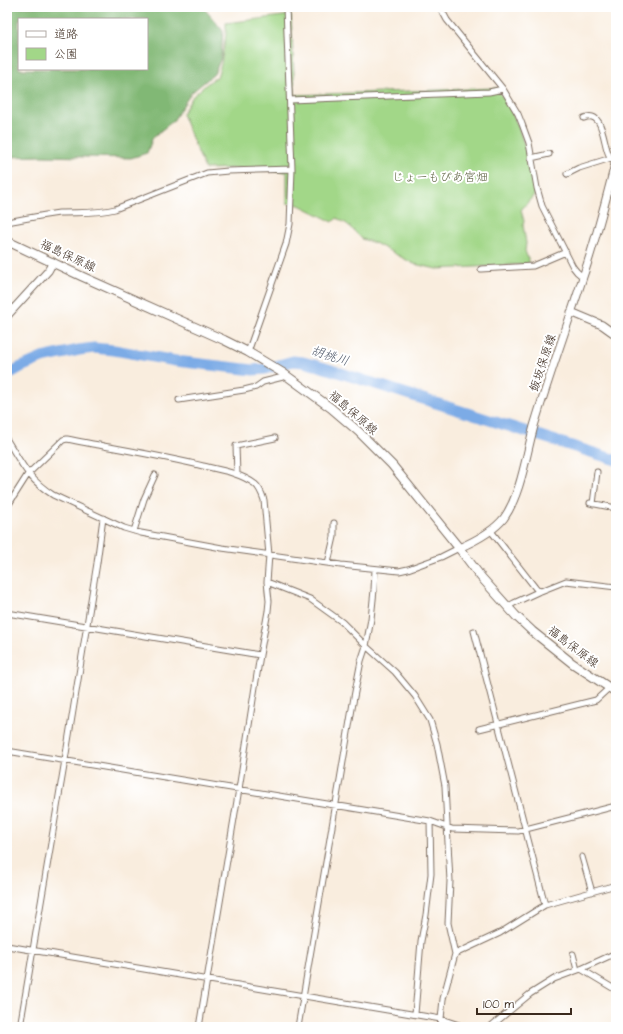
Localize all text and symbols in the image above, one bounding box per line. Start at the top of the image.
legend [18,18,148,70]
text: 道路 [54,26,78,43]
text: 公園 [54,46,78,63]
park label: じょーもぴあ宮畑 [392,169,488,186]
street label: 福島保原線 [37,236,99,276]
street label: 飯坂保原線 [526,332,560,394]
water label: 胡桃川 [309,342,351,370]
street label: 福島保原線 [325,387,381,439]
street label: 福島保原線 [544,622,602,672]
scale bar [477,990,571,1016]
text: 100 m [483,996,514,1013]

